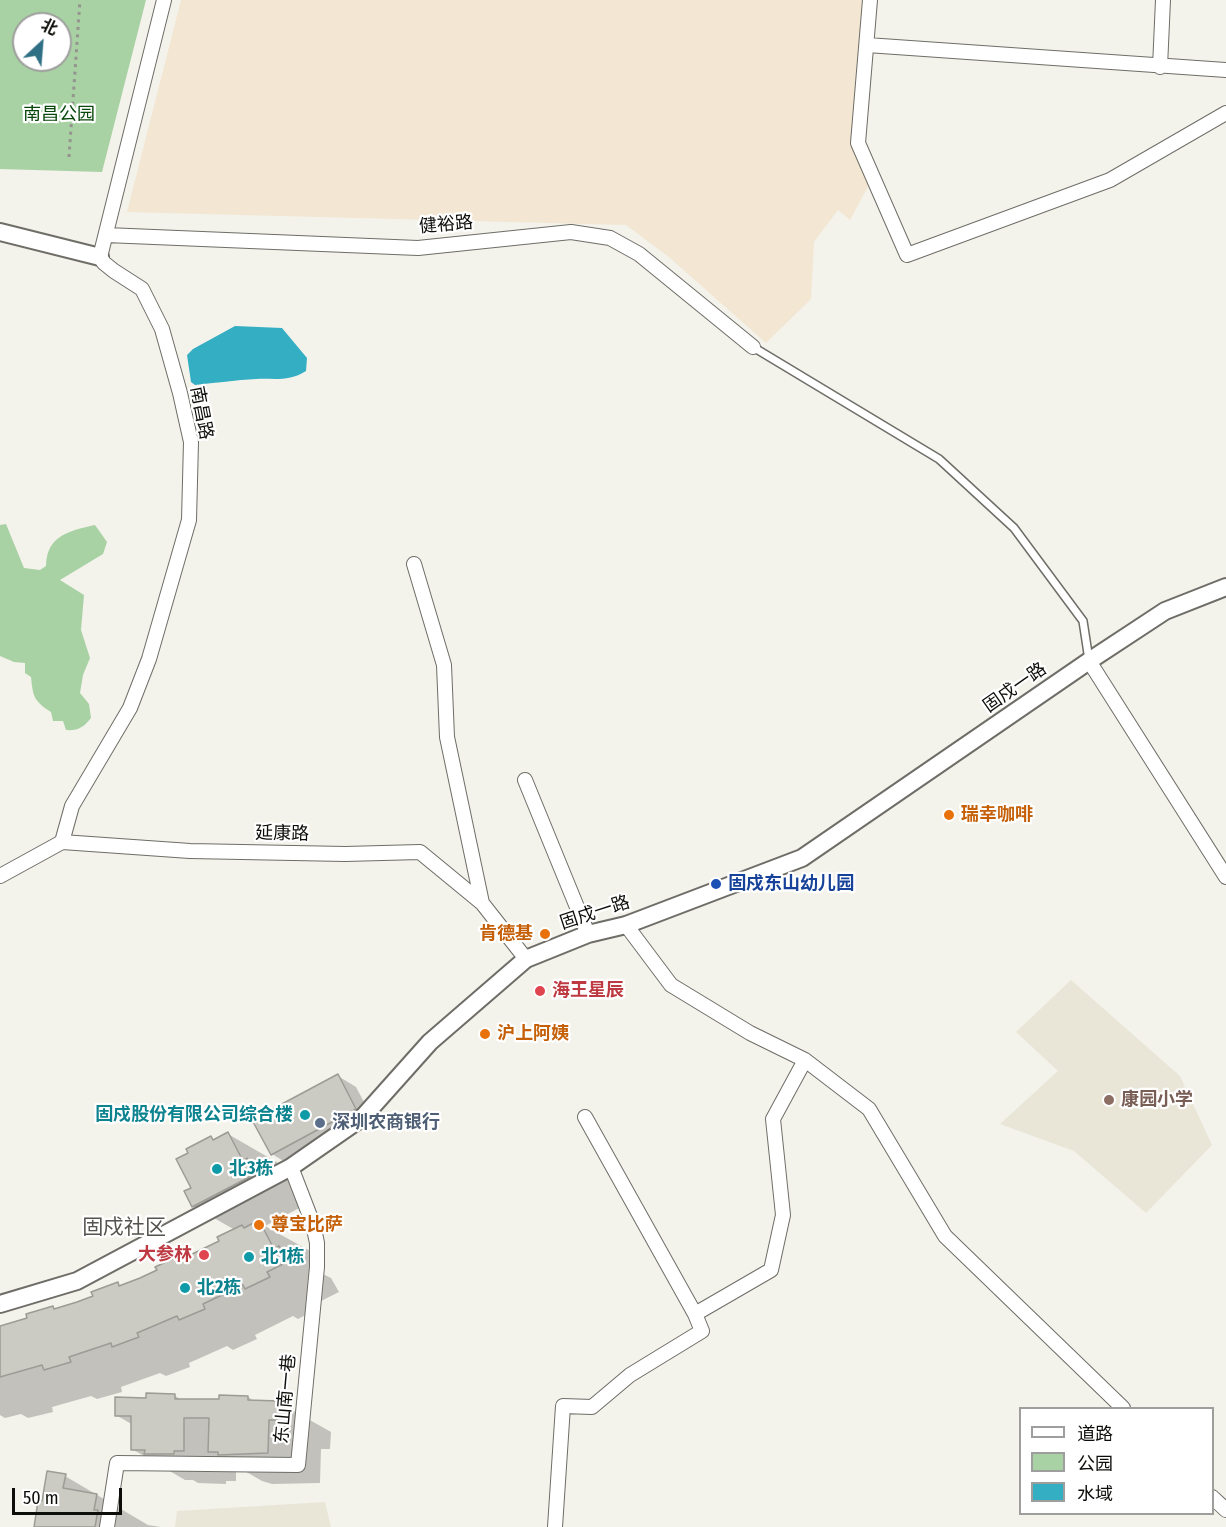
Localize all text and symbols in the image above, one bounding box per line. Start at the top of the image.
north arrow [12,12,72,72]
text: 北 [38,15,61,39]
park label: 南昌公园 [23,104,95,126]
street label: 健裕路 [418,212,474,238]
street label: 南昌路 [185,384,217,442]
street label: 固戍一路 [979,659,1051,717]
place label: 瑞幸咖啡 [961,804,1033,826]
marker: 瑞幸咖啡 [942,808,956,822]
street label: 延康路 [255,823,309,845]
place label: 固戍东山幼儿园 [728,873,854,895]
marker: 固戍东山幼儿园 [709,877,723,891]
street label: 固戍一路 [557,892,633,934]
place label: 肯德基 [479,923,533,945]
marker: 肯德基 [538,927,552,941]
place label: 海王星辰 [552,980,624,1002]
marker: 海王星辰 [533,984,547,998]
place label: 沪上阿姨 [497,1023,569,1045]
marker: 沪上阿姨 [478,1027,492,1041]
place label: 康园小学 [1121,1089,1193,1111]
marker: 康园小学 [1102,1093,1116,1107]
place label: 固戍股份有限公司综合楼 [95,1104,293,1126]
marker: 固戍股份有限公司综合楼 [298,1108,312,1122]
place label: 深圳农商银行 [332,1112,440,1134]
marker: 深圳农商银行 [313,1116,327,1130]
place label: 北3栋 [229,1158,274,1180]
marker: 北3栋 [210,1162,224,1176]
place label: 尊宝比萨 [271,1214,343,1236]
district label: 固戍社区 [82,1215,166,1241]
marker: 尊宝比萨 [252,1218,266,1232]
place label: 大参林 [138,1244,192,1266]
place label: 北1栋 [261,1246,305,1268]
marker: 大参林 [197,1248,211,1262]
marker: 北1栋 [242,1250,256,1264]
place label: 北2栋 [197,1277,241,1299]
marker: 北2栋 [178,1281,192,1295]
street label: 东山南一巷 [271,1353,301,1445]
legend [1019,1407,1214,1515]
text: 道路 [1077,1423,1113,1445]
text: 公园 [1077,1453,1113,1475]
scale bar [15,1476,124,1514]
text: 水域 [1077,1483,1113,1505]
text: 50 m [23,1487,59,1509]

